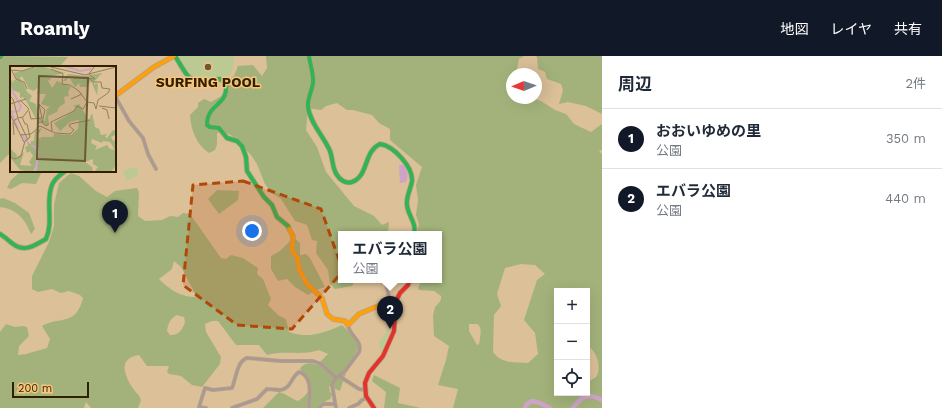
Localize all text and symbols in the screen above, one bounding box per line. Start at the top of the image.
text: Roamly [20,17,90,40]
text: 地図 [780,21,808,37]
text: レイヤ [830,21,872,37]
text: 共有 [894,21,922,37]
marker: SURFING POOL [203,62,213,72]
inset map [10,66,116,172]
north arrow [506,68,542,104]
place label: SURFING POOL [156,74,261,90]
text: 周辺 [618,74,652,94]
text: 2件 [905,76,926,91]
text: おおいゆめの里 [656,122,761,140]
text: 1 [628,131,634,146]
text: 350 m [886,131,926,146]
text: 公園 [656,143,682,158]
text: エバラ公園 [656,182,731,200]
text: 2 [627,191,635,206]
text: 440 m [885,191,926,206]
pin: 1 [102,200,128,233]
text: 公園 [656,203,682,218]
your location [242,221,262,241]
popup [338,231,442,283]
text: エバラ公園 [352,240,428,258]
text: 公園 [352,261,379,276]
map controls [554,288,590,396]
button: + [554,288,590,324]
pin: 2 [377,296,403,329]
button: − [554,324,590,360]
button: locate [554,360,590,396]
scale bar [12,380,89,399]
text: 200 m [18,382,52,395]

